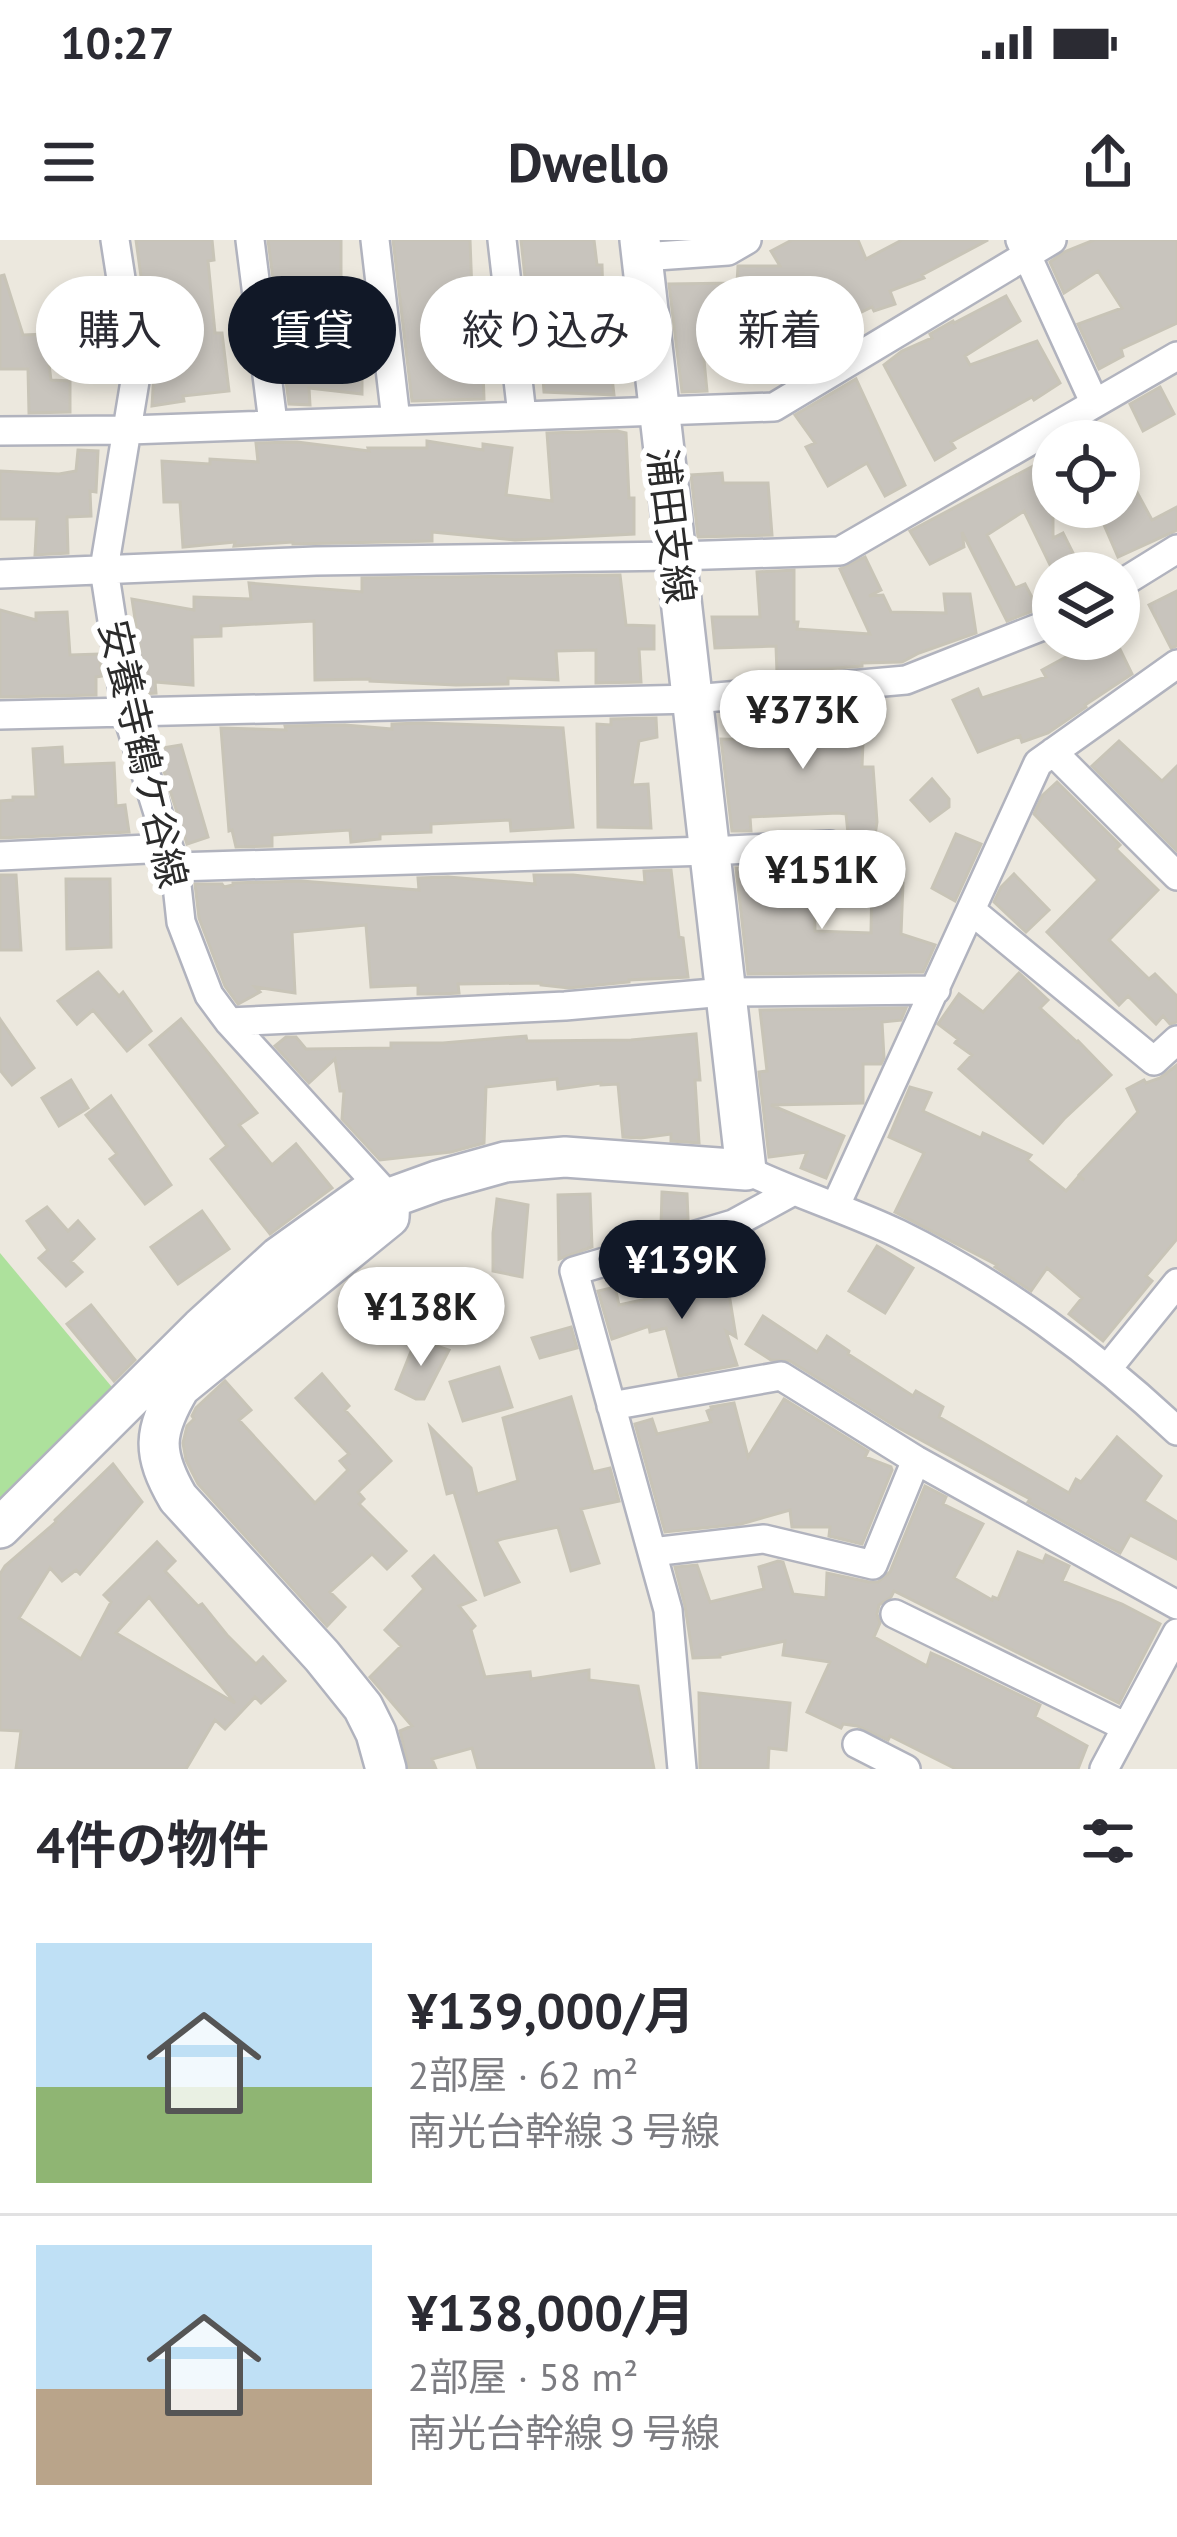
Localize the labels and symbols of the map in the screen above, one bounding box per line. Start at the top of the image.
street label: 浦田支線 [637,445,707,607]
street label: 安養寺鶴ケ谷線 [88,615,200,893]
pin: ¥373K [719,670,887,772]
pin: ¥151K [738,830,906,932]
pin: ¥139K [598,1220,766,1322]
pin: ¥138K [337,1267,505,1369]

